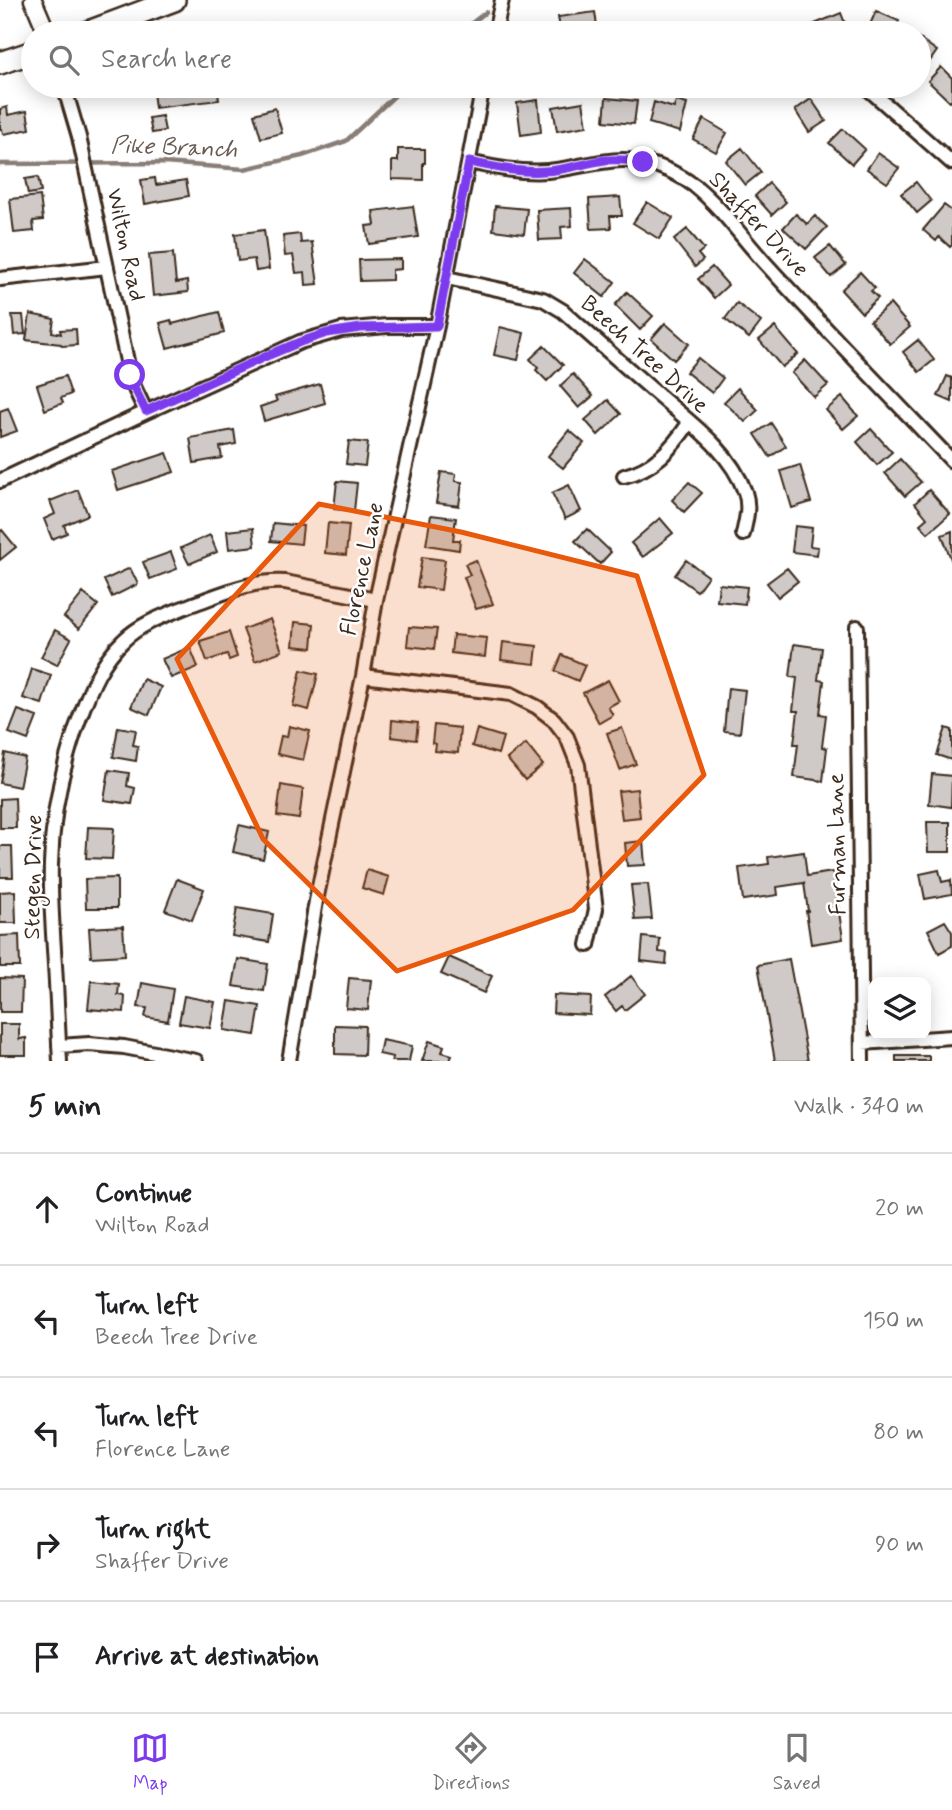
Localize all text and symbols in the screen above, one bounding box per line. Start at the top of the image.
search box [21,21,931,98]
icon: search [45,41,83,79]
text: Search here [101,43,232,77]
water label: Pike Branch [110,130,238,166]
route end [627,146,658,177]
street label: Shaffer Drive [701,166,815,284]
street label: Wilton Road [98,186,152,304]
street label: Beech Tree Drive [573,289,715,421]
route start [114,359,145,390]
street label: Florence Lane [334,500,392,638]
street label: Furman Lane [822,773,854,915]
street label: Stegen Drive [18,814,52,940]
map controls [868,977,931,1040]
button: layers [868,977,931,1040]
text: 5 min [28,1087,102,1126]
text: Walk · 340 m [794,1092,924,1122]
text: Continue [95,1177,192,1211]
icon: ahead [28,1190,66,1228]
text: 20 m [875,1194,924,1224]
text: Wilton Road [95,1211,210,1241]
text: Turn left [95,1289,199,1323]
icon: left [28,1302,66,1340]
text: 150 m [863,1306,924,1336]
text: Beech Tree Drive [95,1323,258,1353]
text: Turn left [95,1401,199,1435]
icon: left [28,1414,66,1452]
text: 80 m [873,1418,924,1448]
text: Florence Lane [95,1435,231,1465]
text: Turn right [95,1513,211,1547]
icon: right [28,1526,66,1564]
text: 90 m [875,1530,924,1560]
text: Shaffer Drive [95,1547,229,1577]
icon: arrive [28,1638,66,1676]
text: Arrive at destination [95,1640,319,1674]
tab: Map [131,1729,169,1796]
tab: Directions [432,1729,510,1796]
tab: Saved [773,1729,821,1796]

